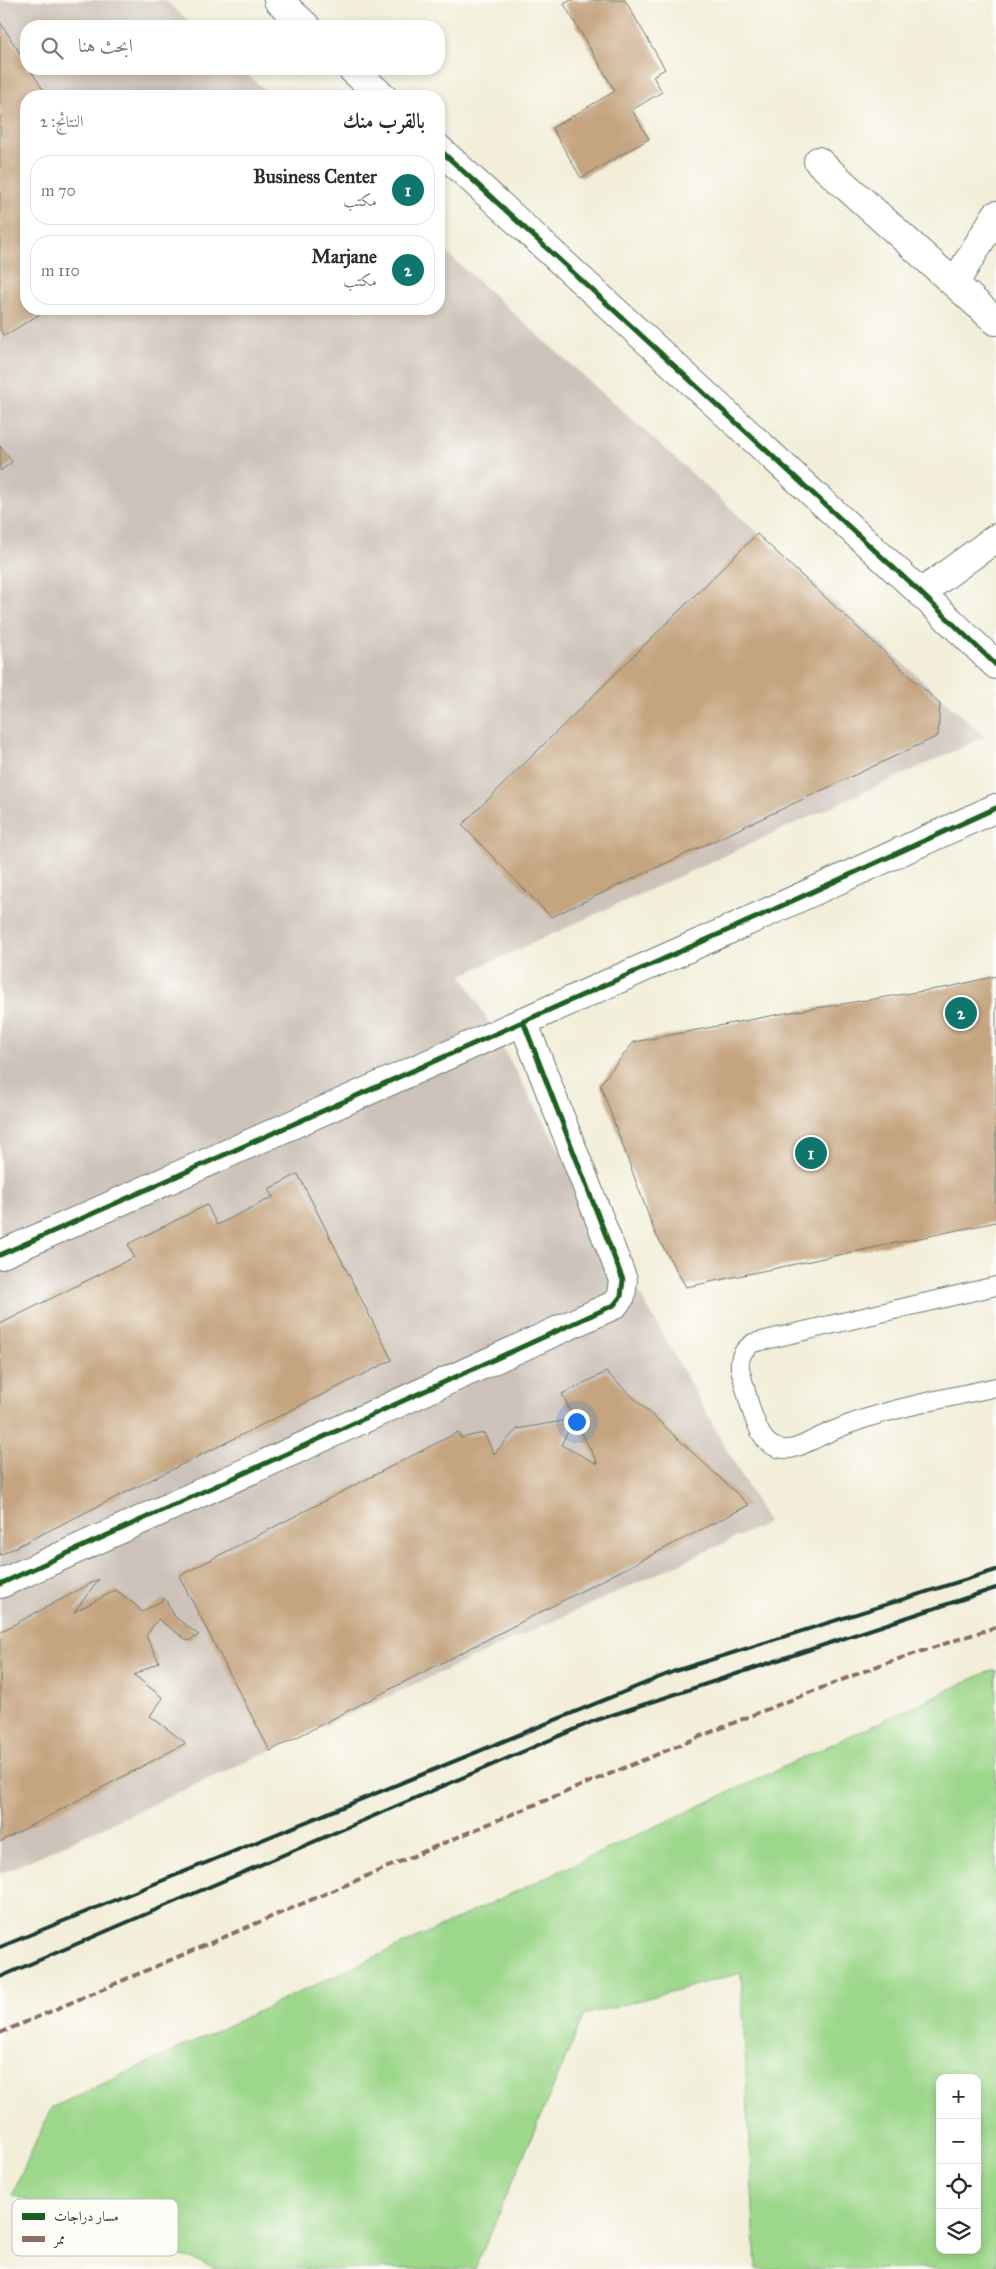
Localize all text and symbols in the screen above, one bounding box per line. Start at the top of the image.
search box [20,20,445,75]
icon: search [38,34,66,62]
text: ابحث هنا [78,34,133,57]
text: بالقرب منك [343,108,425,134]
text: النتائج: 2 [40,112,83,131]
text: Business Center [253,165,377,188]
text: 70 m [41,181,76,200]
text: 1 [405,181,411,200]
text: مكتب [343,191,377,210]
text: Marjane [311,245,377,268]
text: 110 m [41,261,80,280]
text: 2 [404,261,412,280]
text: مكتب [343,271,377,290]
pin: 2 [945,994,977,1032]
pin: 1 [795,1134,827,1172]
your location [564,1409,590,1435]
map controls [936,2074,981,2254]
button: + [936,2074,981,2119]
button: − [936,2119,981,2164]
button: locate [936,2164,981,2209]
legend [12,2199,178,2256]
text: مسار دراجات [54,2208,119,2225]
button: layers [936,2209,981,2254]
text: ممر [52,2231,65,2248]

